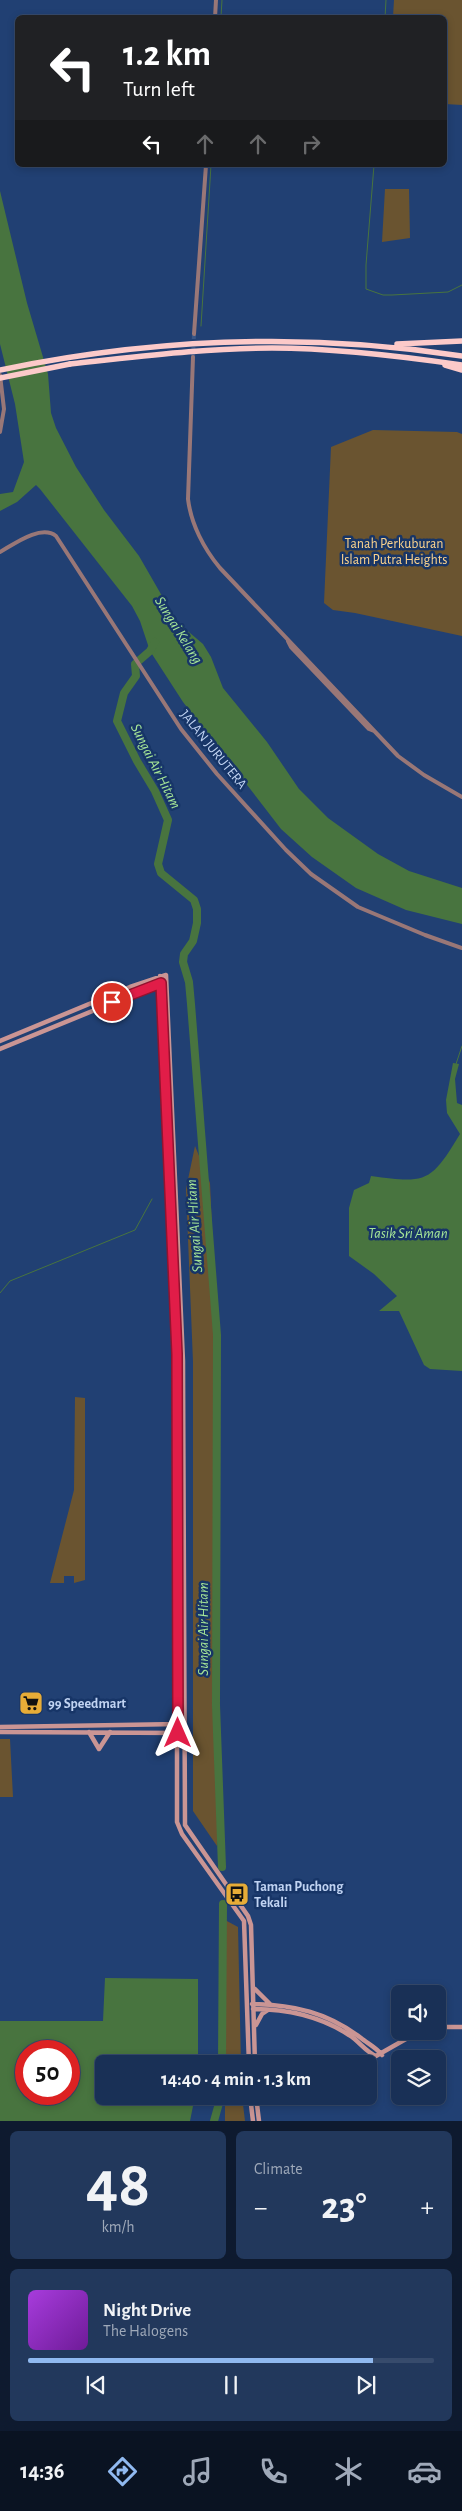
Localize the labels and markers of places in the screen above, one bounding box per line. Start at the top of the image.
pin [91,981,133,1023]
supermarket icon: 99 Speedmart [18,1690,44,1716]
place label: 99 Speedmart [48,1697,126,1711]
place label: Taman Puchong Tekali [254,1880,344,1910]
bus stop icon: Taman Puchong Tekali [224,1881,250,1907]

